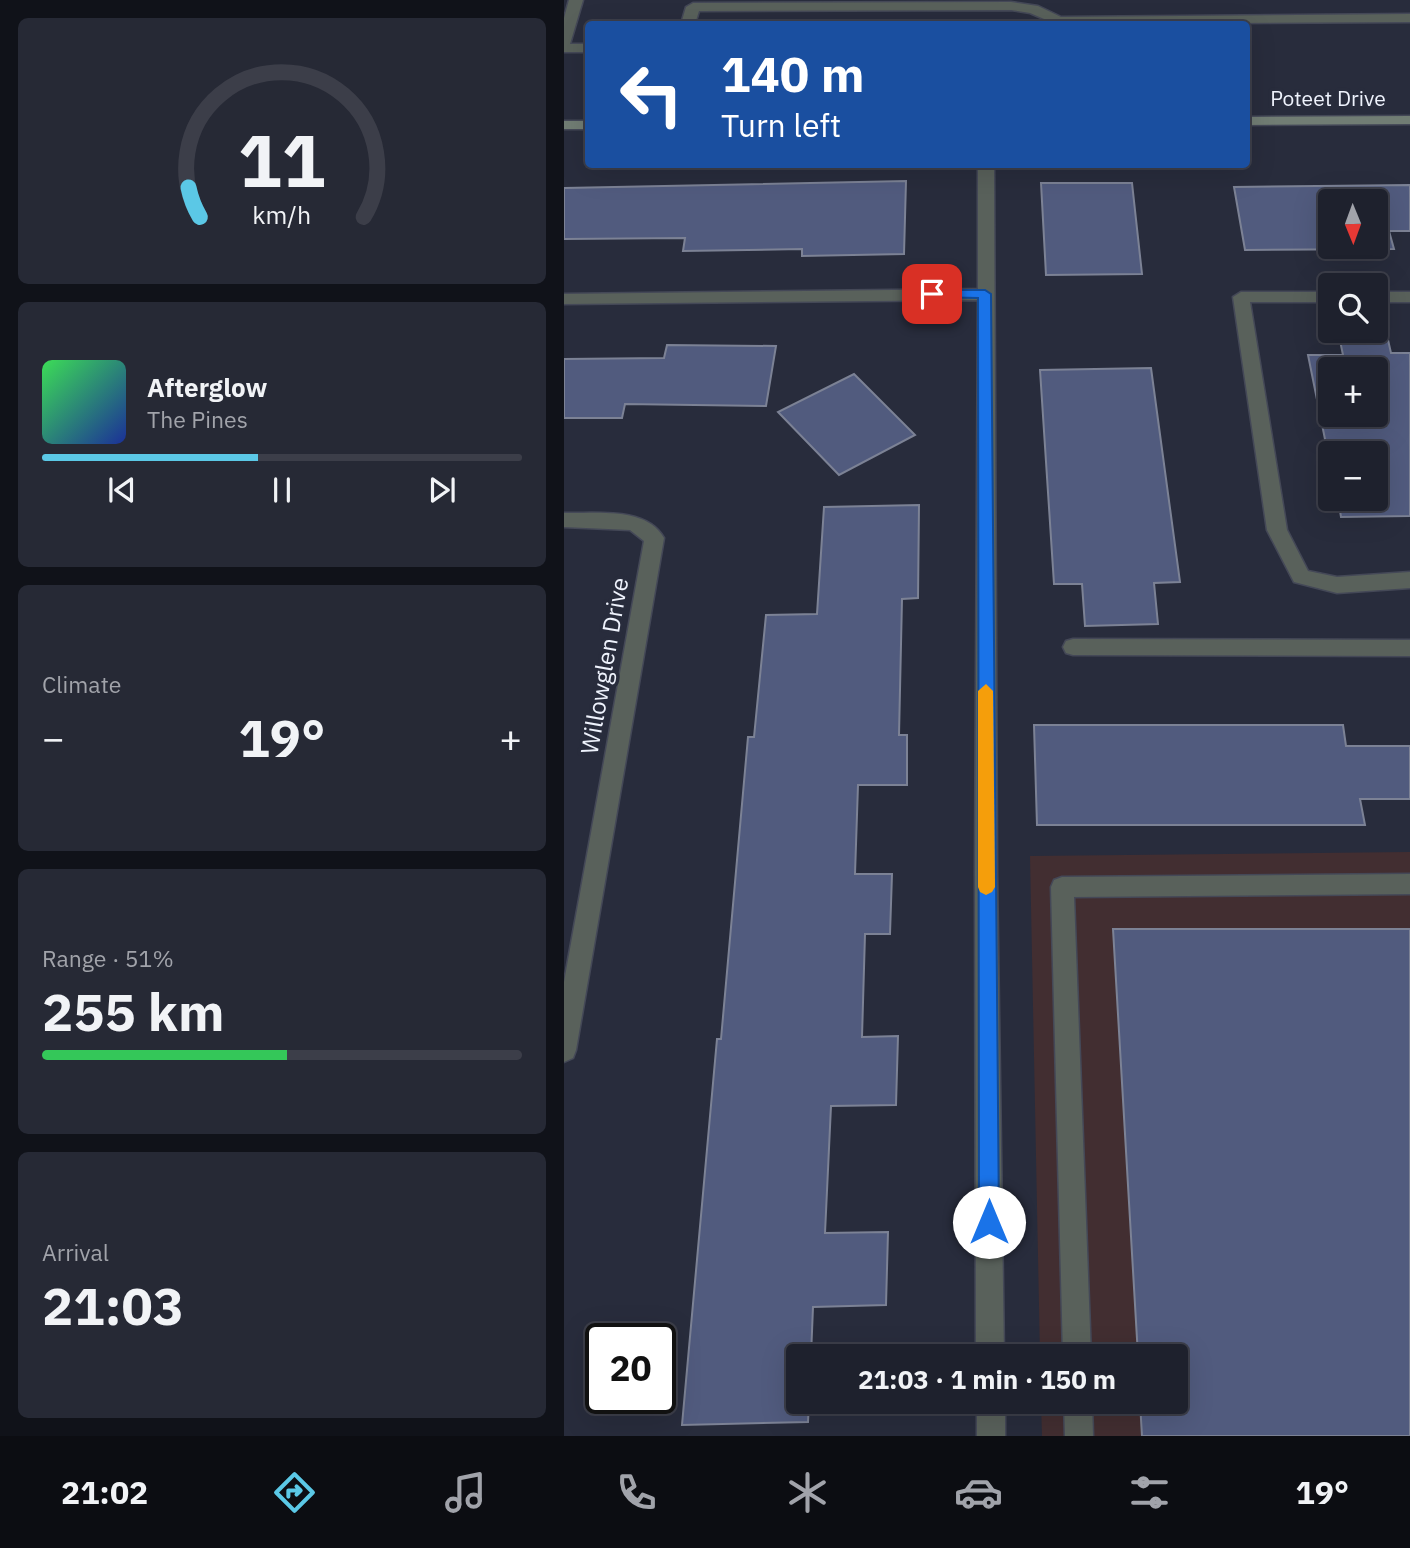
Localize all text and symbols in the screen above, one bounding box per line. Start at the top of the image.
text: 140 m [721,42,865,105]
icon: left [606,49,697,140]
street label: Poteet Drive [1270,84,1386,112]
text: Turn left [721,104,841,146]
text: 11 [238,112,326,207]
north arrow [1318,189,1388,259]
map controls [1318,189,1388,511]
text: km/h [253,198,311,231]
pin [902,264,962,324]
button: search [1318,273,1388,343]
icon: arrive [913,275,951,313]
button: + [1318,357,1388,427]
text: Afterglow [147,370,267,404]
text: The Pines [147,404,248,434]
button: − [1318,441,1388,511]
icon: previous [103,471,141,509]
icon: pause [263,471,301,509]
icon: next [423,471,461,509]
street label: Willowglen Drive [573,575,635,757]
text: Climate [42,669,121,699]
text: 19° [239,704,325,771]
text: − [42,713,65,762]
text: + [499,713,522,762]
text: Range · 51% [42,943,174,973]
text: 255 km [42,978,224,1045]
position arrow [952,1185,1026,1259]
text: Arrival [42,1237,109,1267]
text: 21:03 [42,1272,184,1339]
speed limit sign: 20 [585,1323,676,1414]
text: 21:03 · 1 min · 150 m [858,1362,1116,1396]
icon: directions [270,1468,319,1517]
icon: music [441,1468,490,1517]
icon: phone [612,1468,661,1517]
icon: climate [783,1468,832,1517]
icon: car [954,1468,1003,1517]
icon: filters [1125,1468,1174,1517]
text: 21:02 [61,1471,148,1513]
text: 19° [1296,1471,1349,1513]

